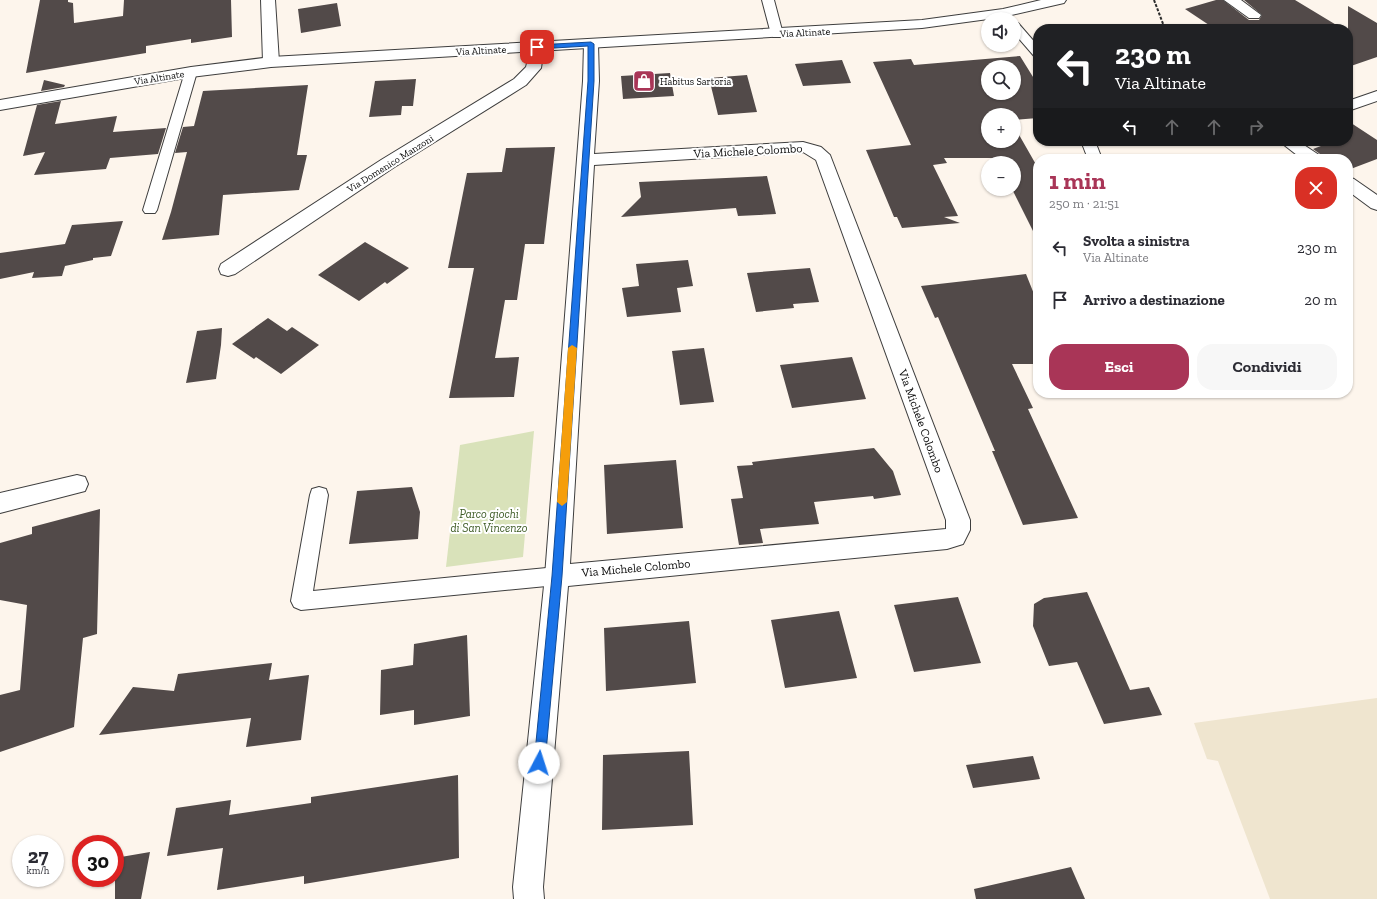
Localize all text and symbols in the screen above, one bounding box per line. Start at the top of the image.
map controls [981,12,1021,196]
button: sound [981,12,1021,52]
street label: Via Altinate [779,26,831,40]
pin [520,30,554,64]
icon: arrive [526,36,548,58]
text: 230 m [1115,38,1191,71]
icon: left [1049,40,1101,92]
street label: Via Altinate [455,44,507,58]
button: search [981,60,1021,100]
street label: Via Altinate [132,68,185,88]
shop icon: Habitus Sartoria [631,68,657,94]
text: Via Altinate [1115,72,1206,94]
place label: Habitus Sartoria [660,76,732,88]
button: + [981,108,1021,148]
icon: left [1119,116,1141,138]
icon: ahead [1161,116,1183,138]
icon: ahead [1203,116,1225,138]
icon: right [1245,116,1267,138]
street label: Via Domenico Manzoni [344,132,436,196]
street label: Via Michele Colombo [692,141,803,161]
button: − [981,156,1021,196]
text: 1 min [1049,166,1106,195]
button: close [1295,167,1337,209]
text: 250 m · 21:51 [1049,196,1119,211]
text: Svolta a sinistra [1083,232,1190,250]
icon: left [1049,237,1071,259]
text: 230 m [1297,239,1337,257]
text: Via Altinate [1083,250,1149,265]
icon: arrive [1049,289,1071,311]
text: Arrivo a destinazione [1083,291,1225,309]
text: 20 m [1304,291,1337,309]
button: Esci [1049,344,1189,390]
button: Condividi [1197,344,1337,390]
street label: Via Michele Colombo [895,366,946,475]
park label: Parco giochi di San Vincenzo [450,507,528,535]
street label: Via Michele Colombo [580,556,691,580]
position arrow [518,742,560,784]
speed limit sign: 30 [72,835,124,887]
text: 27 [28,844,48,868]
text: km/h [27,865,49,877]

